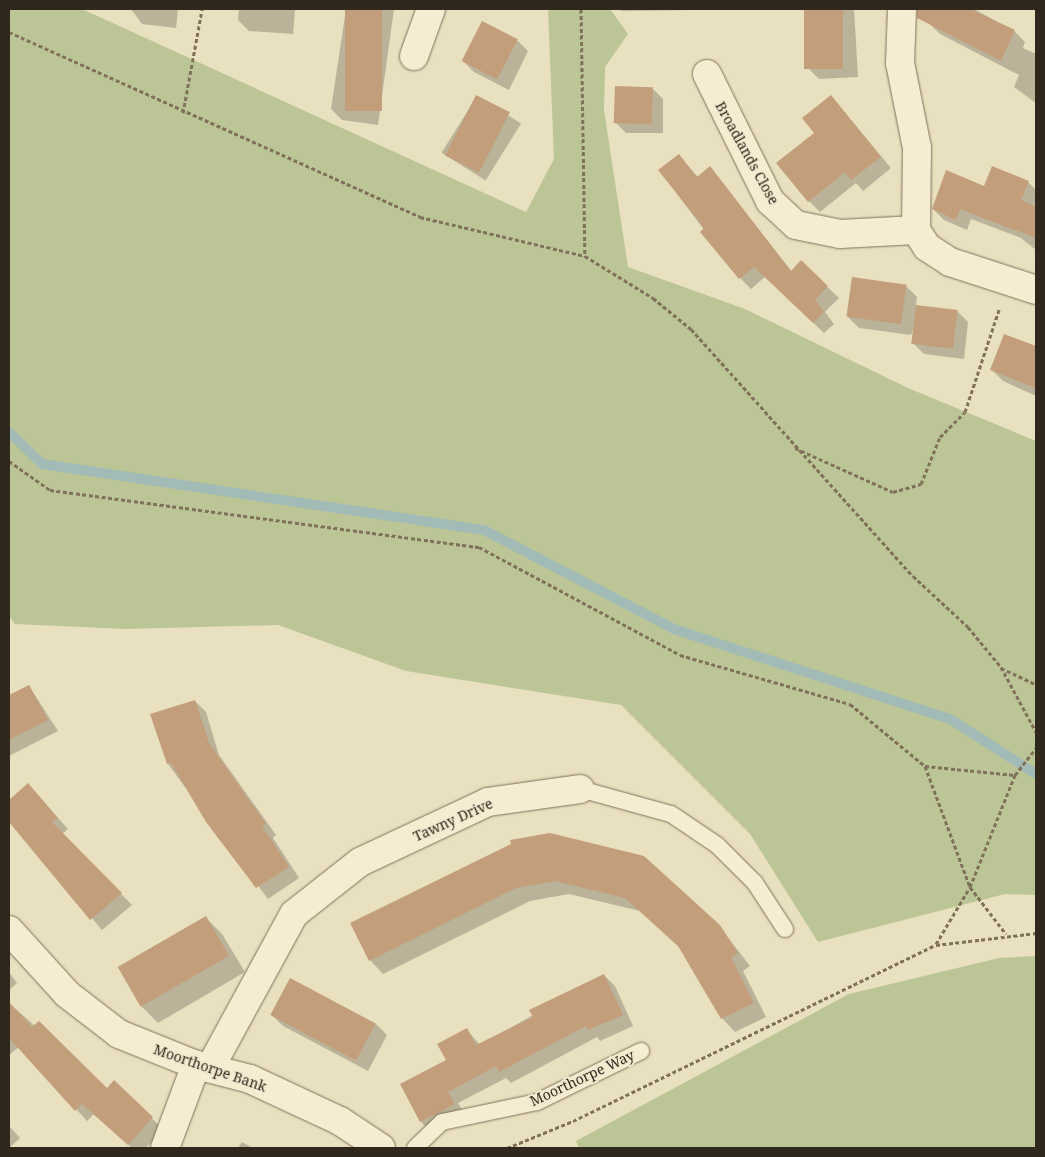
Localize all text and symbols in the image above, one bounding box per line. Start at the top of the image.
street label: Broadlands Close [712,99,782,207]
street label: Tawny Drive [411,795,495,845]
street label: Moorthorpe Bank [151,1041,269,1095]
street label: Moorthorpe Way [527,1046,637,1110]

